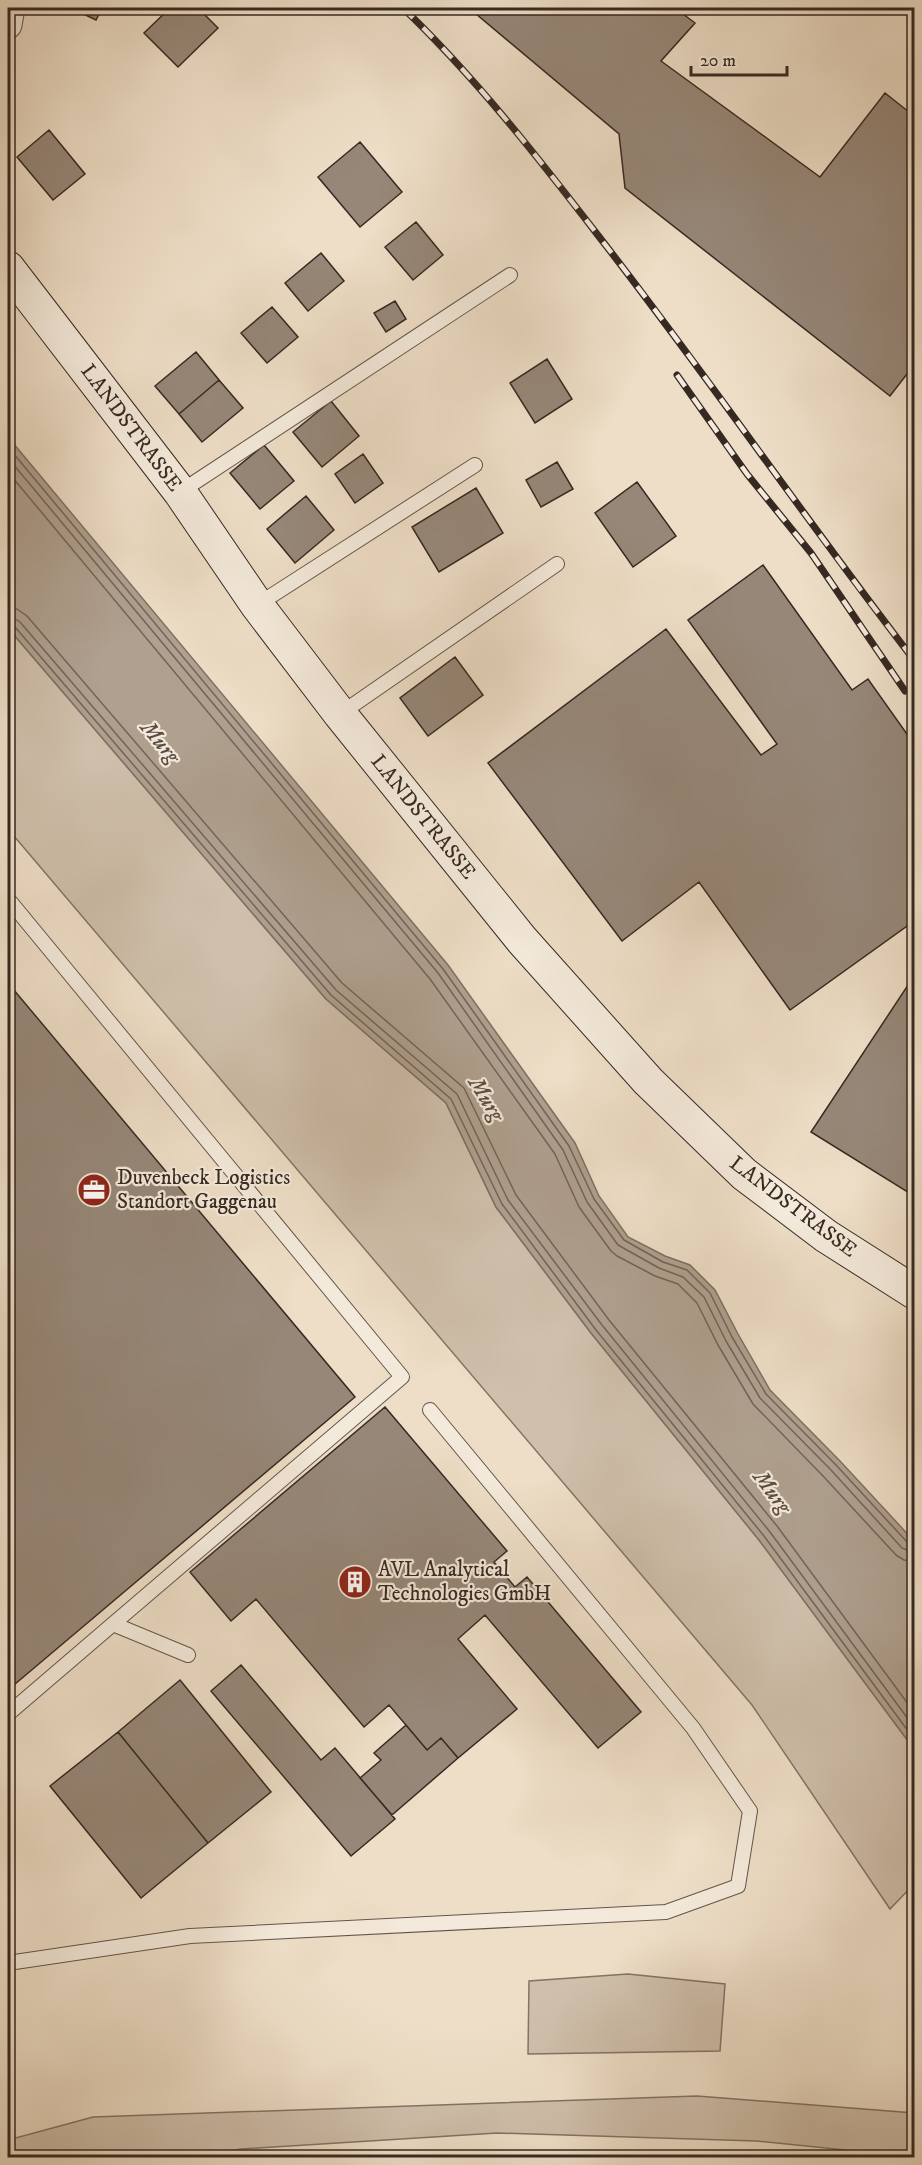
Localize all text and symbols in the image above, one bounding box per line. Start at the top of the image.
scale bar [691,39,787,77]
text: 20 m [700,50,736,72]
street label: LANDSTRASSE [75,359,187,497]
water label: Murg [133,714,187,770]
street label: LANDSTRASSE [365,749,481,885]
water label: Murg [461,1070,511,1128]
street label: LANDSTRASSE [724,1151,862,1263]
place label: Duvenbeck Logistics Standort Gaggenau [117,1165,290,1215]
office icon: Duvenbeck Logistics Standort Gaggenau [76,1172,112,1208]
water label: Murg [746,1463,798,1521]
place label: AVL Analytical Technologies GmbH [378,1557,551,1607]
building icon: AVL Analytical Technologies GmbH [337,1564,373,1600]

